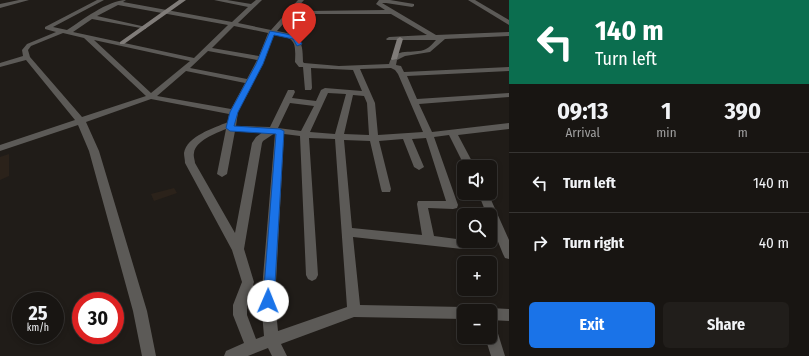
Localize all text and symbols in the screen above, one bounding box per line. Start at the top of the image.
pin [282,3,316,44]
icon: arrive [288,9,310,31]
text: 140 m [595,14,664,47]
icon: left [529,16,581,68]
text: Turn left [595,48,657,70]
text: 09:13 [557,97,608,125]
text: 1 [661,97,672,125]
text: 390 [724,97,761,125]
text: Arrival [565,125,600,140]
text: min [656,125,676,140]
text: m [738,125,748,140]
map controls [457,160,497,344]
button: sound [457,160,497,200]
icon: left [529,172,551,194]
text: Turn left [563,174,616,192]
text: 140 m [753,174,789,192]
button: search [457,208,497,248]
icon: right [529,232,551,254]
text: Turn right [563,234,624,252]
text: 40 m [759,234,789,252]
button: + [457,256,497,296]
position arrow [247,280,289,322]
speed limit sign: 30 [72,292,124,344]
text: 25 [28,301,48,325]
button: Exit [529,302,655,348]
button: Share [663,302,789,348]
button: − [457,304,497,344]
text: km/h [27,322,49,334]

